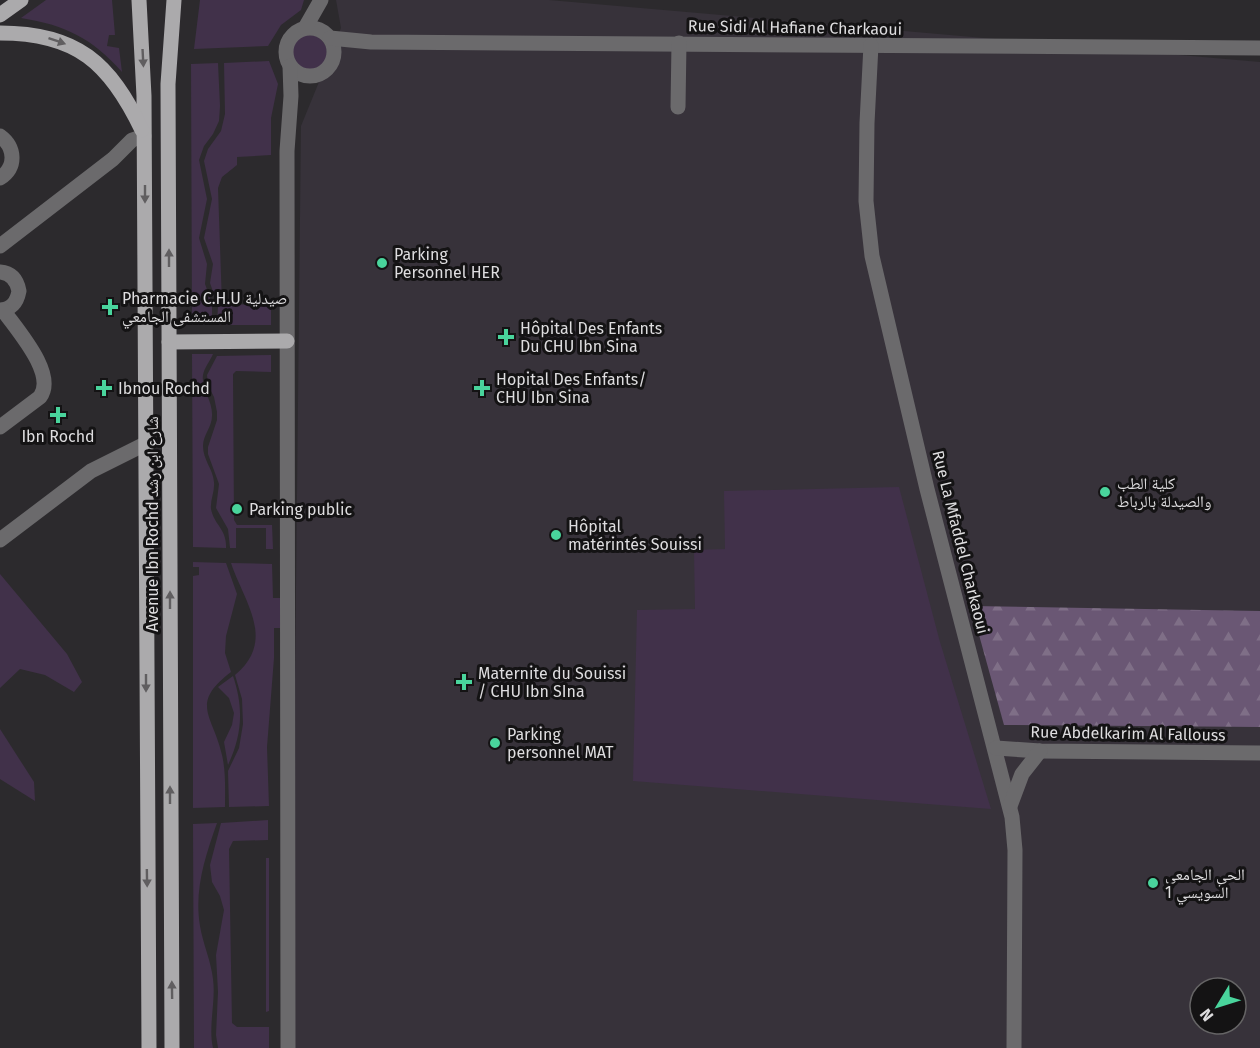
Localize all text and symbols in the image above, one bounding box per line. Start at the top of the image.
street label: Rue Sidi Al Hafiane Charkaoui [688,16,902,39]
one-way arrow [49,37,67,47]
one-way arrow [138,49,147,68]
one-way arrow [140,185,150,204]
place label: Parking Personnel HER [394,245,500,282]
one-way arrow [164,248,173,267]
marker: Parking Personnel HER [375,256,389,270]
place label: Pharmacie C.H.U صيدلية المستشفى الجامعي [122,289,287,329]
marker: Pharmacie C.H.U صيدلية المستشفى الجامعي [103,300,117,314]
place label: Hôpital Des Enfants Du CHU Ibn Sina [520,319,662,356]
marker: Hôpital Des Enfants Du CHU Ibn Sina [497,328,515,346]
place label: Hopital Des Enfants/ CHU Ibn Sina [496,370,647,407]
marker: Ibnou Rochd [95,379,113,397]
place label: Ibnou Rochd [118,379,210,398]
marker: Hopital Des Enfants/ CHU Ibn Sina [473,379,491,397]
marker: Ibn Rochd [49,406,67,424]
street label: Avenue Ibn Rochd شارع ابن رشد [143,416,163,632]
place label: Ibn Rochd [21,427,95,446]
street label: Rue La Mfaddel Charkaoui [928,448,993,636]
place label: كلية الطب والصيدلة بالرباط [1117,474,1211,511]
marker: كلية الطب والصيدلة بالرباط [1098,485,1112,499]
place label: Parking public [249,500,352,519]
marker: Parking public [230,502,244,516]
place label: Hôpital matérintés Souissi [568,517,702,554]
marker: Hôpital matérintés Souissi [549,528,563,542]
one-way arrow [165,590,175,609]
place label: Maternite du Souissi / CHU Ibn SIna [478,664,626,701]
marker: Maternite du Souissi / CHU Ibn SIna [455,673,473,691]
one-way arrow [141,674,151,693]
street label: Rue Abdelkarim Al Fallouss [1030,722,1226,745]
place label: Parking personnel MAT [507,725,614,762]
marker: Parking personnel MAT [488,736,502,750]
one-way arrow [165,785,175,804]
place label: الحي الجامعي السويسي 1 [1165,865,1245,905]
one-way arrow [143,869,152,888]
marker: الحي الجامعي السويسي 1 [1146,876,1160,890]
north arrow [1188,976,1248,1036]
one-way arrow [167,980,177,999]
text: N [1196,1005,1217,1025]

